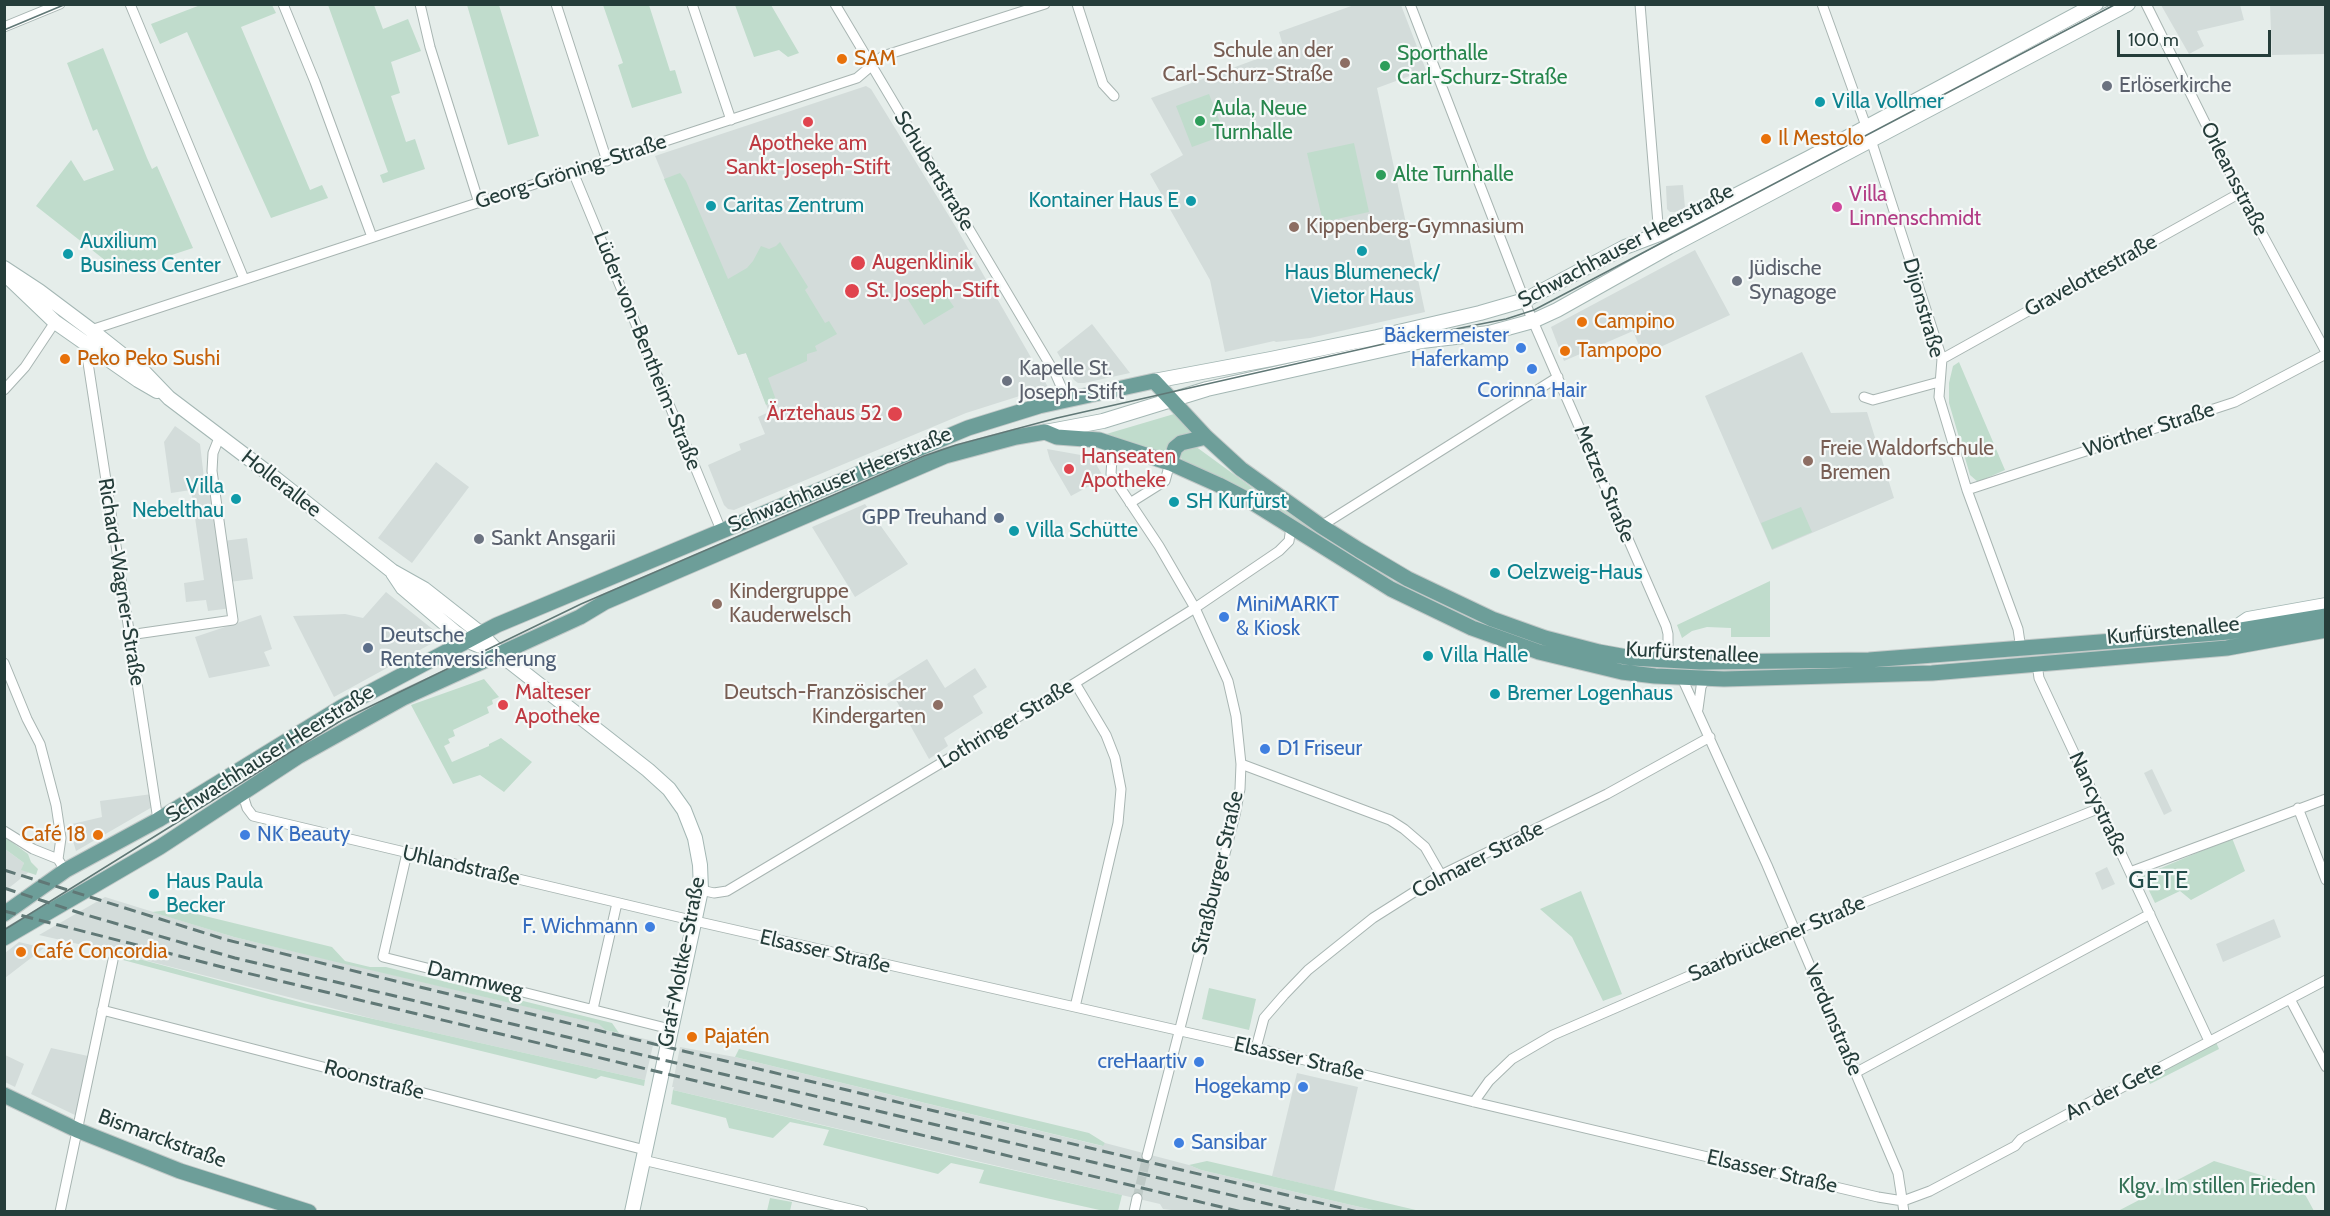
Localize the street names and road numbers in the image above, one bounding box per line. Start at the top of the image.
street label: Schubertstraße [888,106,980,236]
street label: Orleansstraße [2195,118,2273,240]
street label: Georg-Gröning-Straße [472,129,670,215]
street label: Schwachhauser Heerstraße [1514,178,1738,314]
street label: Lüder-von-Bentheim-Straße [588,228,706,474]
street label: Gravelottestraße [2020,229,2162,323]
street label: Dijonstraße [1897,255,1949,361]
street label: Wörther Straße [2080,397,2218,463]
street label: Schwachhauser Heerstraße [725,421,955,539]
street label: Metzer Straße [1568,422,1640,546]
street label: Hollerallee [236,445,326,523]
street label: Richard-Wagner-Straße [92,476,150,688]
street label: Kurfürstenallee [2105,612,2241,650]
street label: Kurfürstenallee [1625,637,1759,669]
street label: Lothringer Straße [934,674,1078,774]
street label: Schwachhauser Heerstraße [161,680,379,828]
street label: Nancystraße [2063,748,2133,860]
street label: Straßburger Straße [1187,788,1249,958]
street label: Colmarer Straße [1408,816,1548,904]
street label: Uhlandstraße [400,840,522,892]
street label: Graf-Moltke-Straße [653,875,711,1049]
street label: Saarbrückener Straße [1685,890,1869,988]
street label: Elsasser Straße [757,925,893,979]
street label: Dammweg [424,956,526,1004]
street label: Verdunstraße [1798,961,1868,1079]
street label: Elsasser Straße [1231,1032,1367,1086]
street label: Roonstraße [321,1055,427,1105]
street label: An der Gete [2061,1056,2167,1126]
street label: Bismarckstraße [95,1104,229,1174]
street label: Elsasser Straße [1704,1145,1840,1199]

